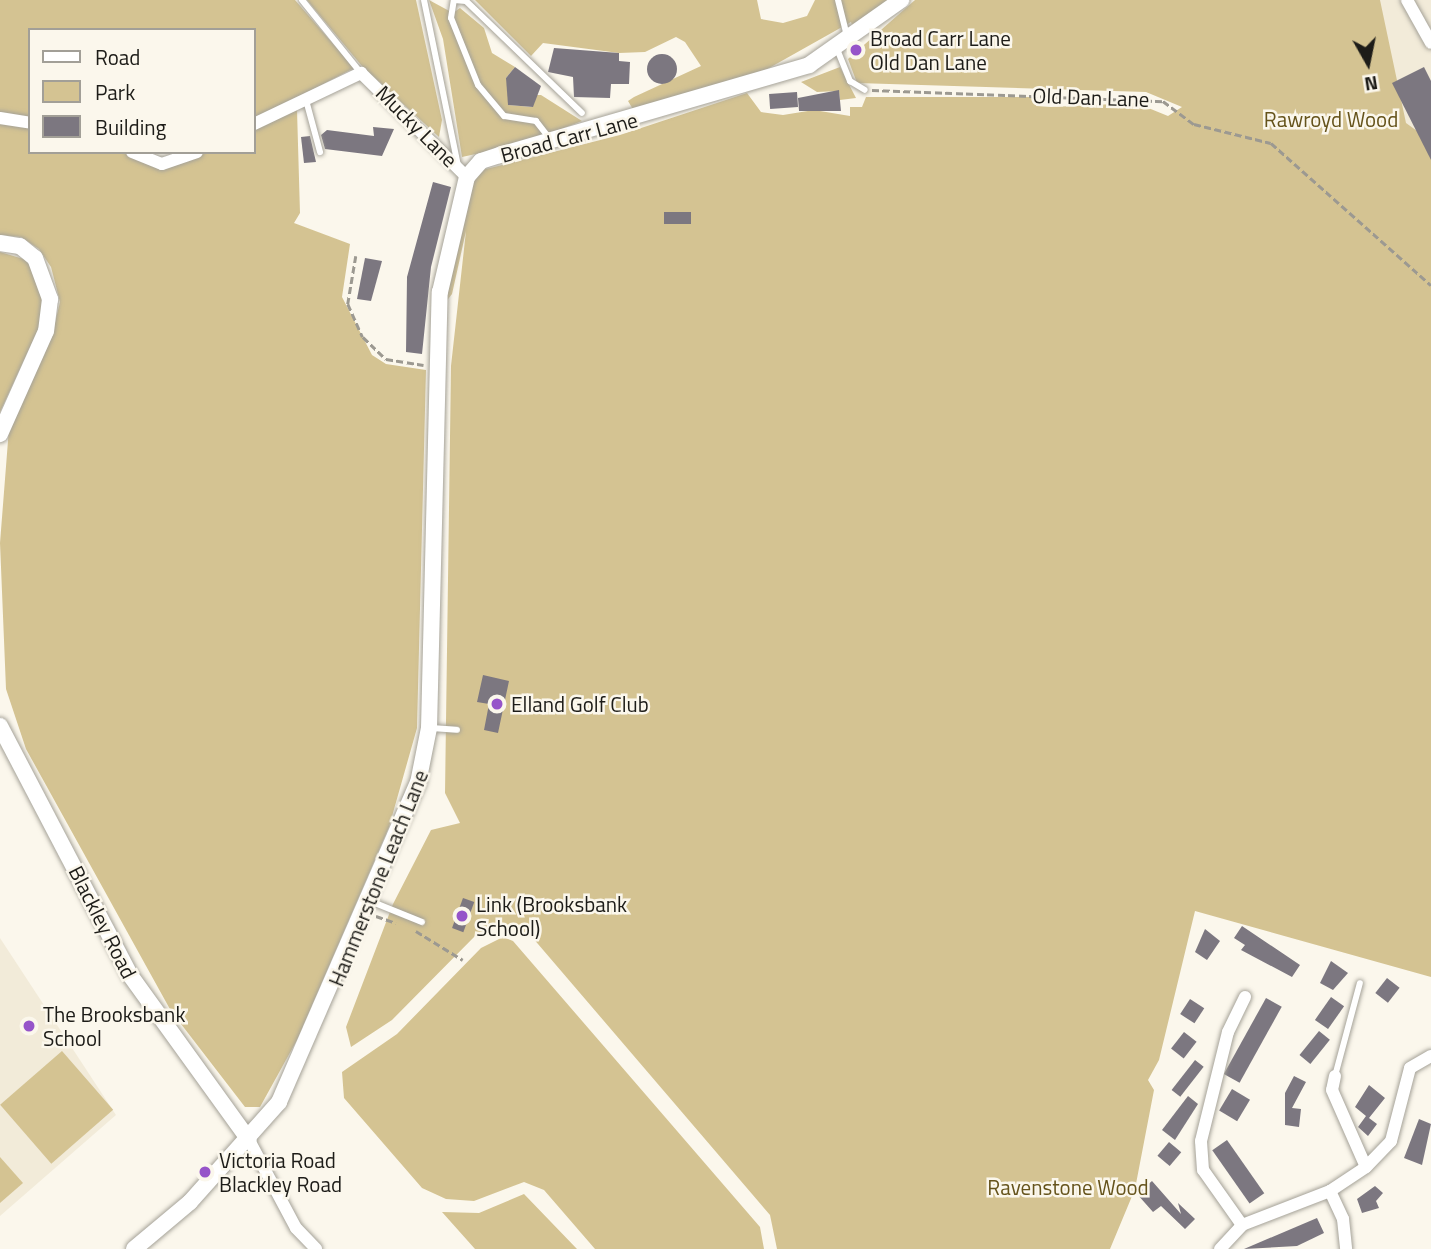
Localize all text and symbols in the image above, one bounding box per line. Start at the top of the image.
place label: Broad Carr Lane Old Dan Lane [870,25,1011,75]
legend [28,28,256,154]
north arrow [1333,28,1403,98]
text: Road [95,41,140,73]
marker: Broad Carr Lane Old Dan Lane [848,42,864,58]
text: N [1363,69,1380,100]
text: Park [95,76,135,108]
street label: Mucky Lane [371,80,463,172]
street label: Old Dan Lane [1032,82,1150,112]
park label: Rawroyd Wood [1264,106,1398,132]
street label: Broad Carr Lane [498,107,640,167]
text: Building [95,111,166,143]
place label: Elland Golf Club [511,691,649,717]
marker: Elland Golf Club [489,696,505,712]
street label: Hammerstone Leach Lane [323,766,433,990]
street label: Blackley Road [64,861,142,983]
place label: Link (Brooksbank School) [476,891,627,941]
marker: Link (Brooksbank School) [454,908,470,924]
place label: The Brooksbank School [43,1001,185,1051]
marker: The Brooksbank School [21,1018,37,1034]
place label: Victoria Road Blackley Road [219,1147,342,1197]
marker: Victoria Road Blackley Road [197,1164,213,1180]
park label: Ravenstone Wood [987,1174,1149,1200]

